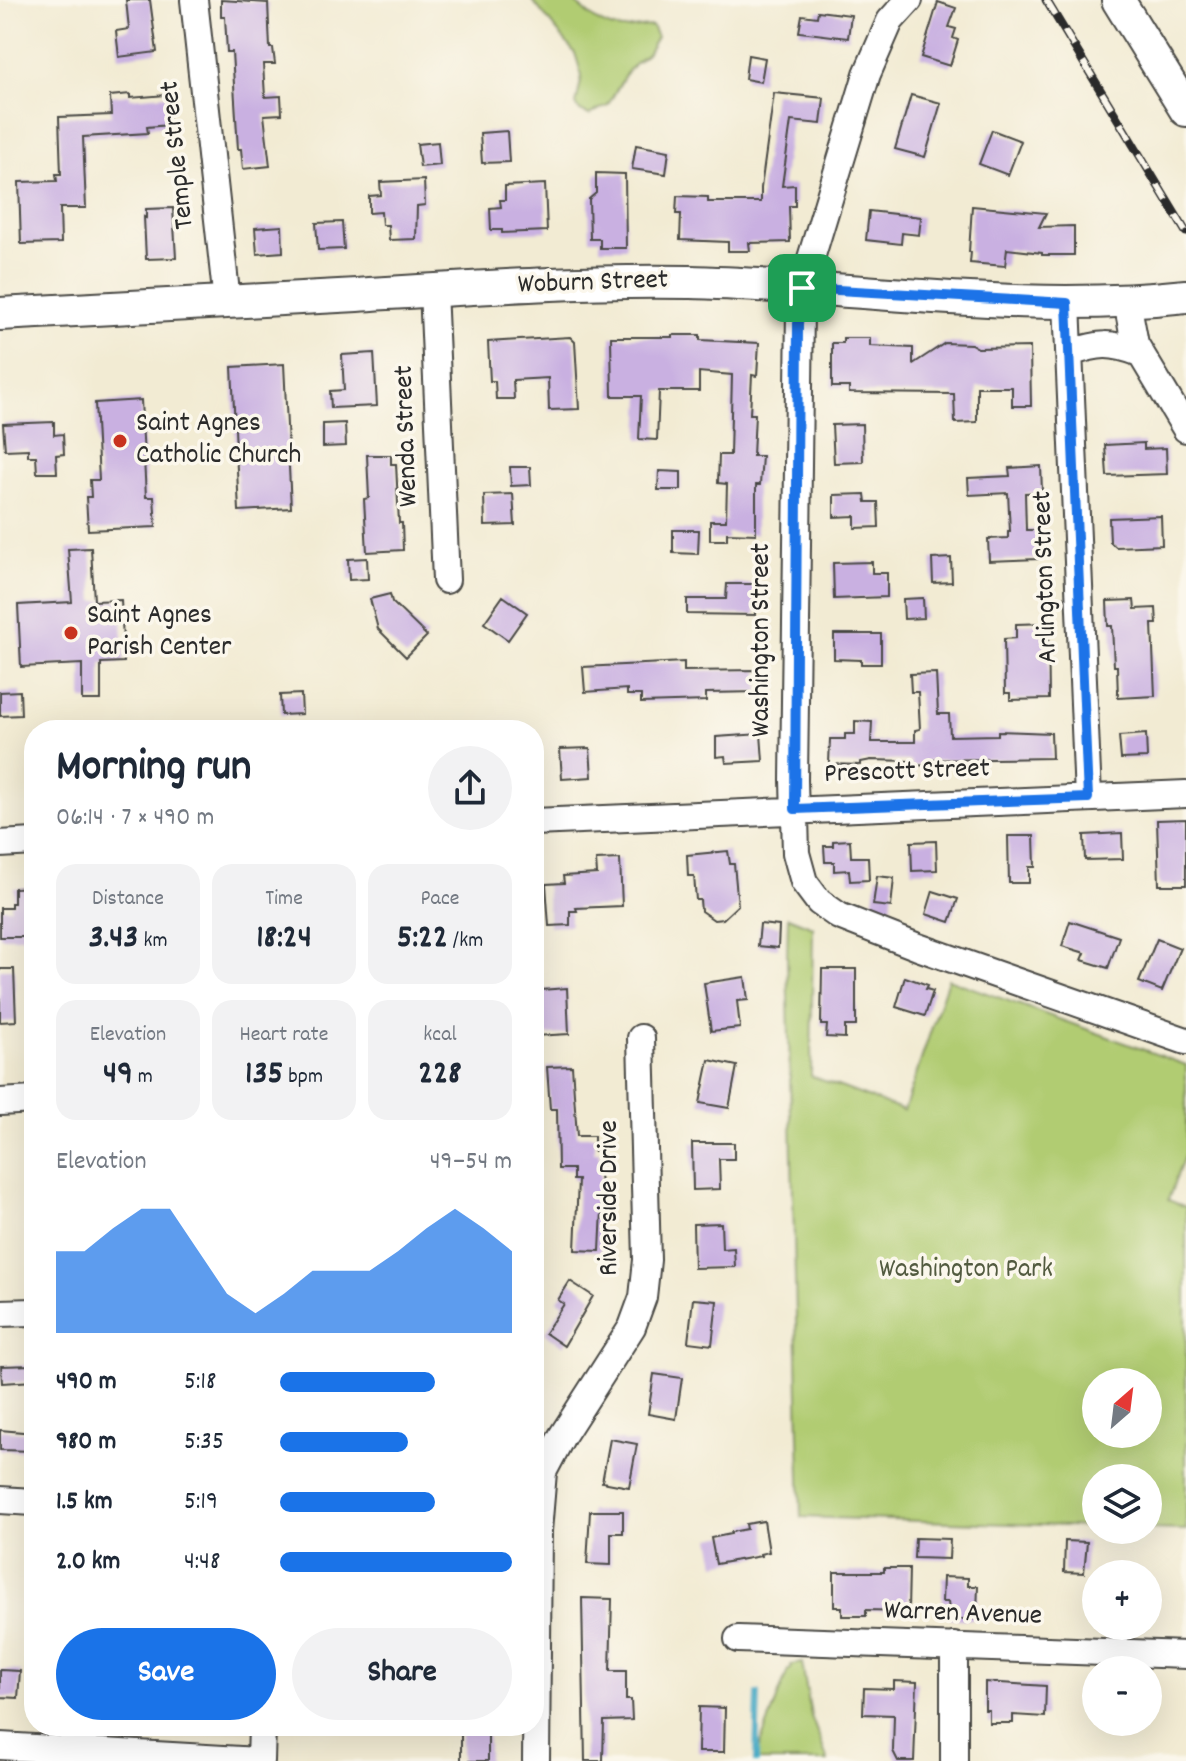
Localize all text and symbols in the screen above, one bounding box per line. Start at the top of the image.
street label: Temple Street [151,79,207,231]
pin [768,254,836,322]
street label: Woburn Street [517,261,669,307]
icon: arrive [780,266,824,310]
street label: Wenda Street [386,364,430,508]
place label: Saint Agnes Catholic Church [136,405,301,477]
marker: Saint Agnes Catholic Church [111,432,129,450]
street label: Arlington Street [1024,490,1070,664]
street label: Washington Street [743,543,783,737]
place label: Saint Agnes Parish Center [87,597,232,669]
marker: Saint Agnes Parish Center [62,624,80,642]
text: Morning run [56,738,251,801]
button: share [428,746,512,830]
street label: Prescott Street [823,750,991,796]
text: 06:14 · 7 × 490 m [56,800,214,837]
text: Distance [92,884,164,915]
text: Time [265,884,303,915]
text: Pace [421,884,459,915]
text: 3.43 [88,915,138,964]
text: 18:24 [256,915,312,964]
text: 5:22 [397,915,448,964]
text: km [138,926,168,957]
text: /km [448,926,483,957]
text: Elevation [90,1020,166,1051]
text: Heart rate [240,1020,328,1051]
text: kcal [423,1020,457,1051]
text: 49 [103,1051,133,1100]
text: 135 [245,1051,283,1100]
text: 228 [418,1051,462,1100]
text: m [133,1062,153,1093]
text: bpm [283,1062,323,1093]
street label: Riverside Drive [591,1120,631,1276]
text: Elevation [56,1144,146,1181]
text: 49–54 m [430,1144,512,1181]
park label: Washington Park [879,1251,1053,1291]
text: 490 m [56,1364,117,1401]
text: 5:18 [184,1364,216,1401]
north arrow [1082,1368,1162,1448]
map controls [1082,1368,1162,1736]
text: 980 m [56,1424,116,1461]
text: 5:35 [184,1424,224,1461]
button: layers [1082,1464,1162,1544]
text: 1.5 km [56,1484,113,1521]
text: 5:19 [184,1484,218,1521]
text: 2.0 km [56,1544,120,1581]
text: 4:48 [184,1544,220,1581]
button: + [1082,1560,1162,1640]
street label: Warren Avenue [883,1592,1043,1638]
button: Save [56,1628,276,1720]
button: Share [292,1628,512,1720]
button: − [1082,1656,1162,1736]

